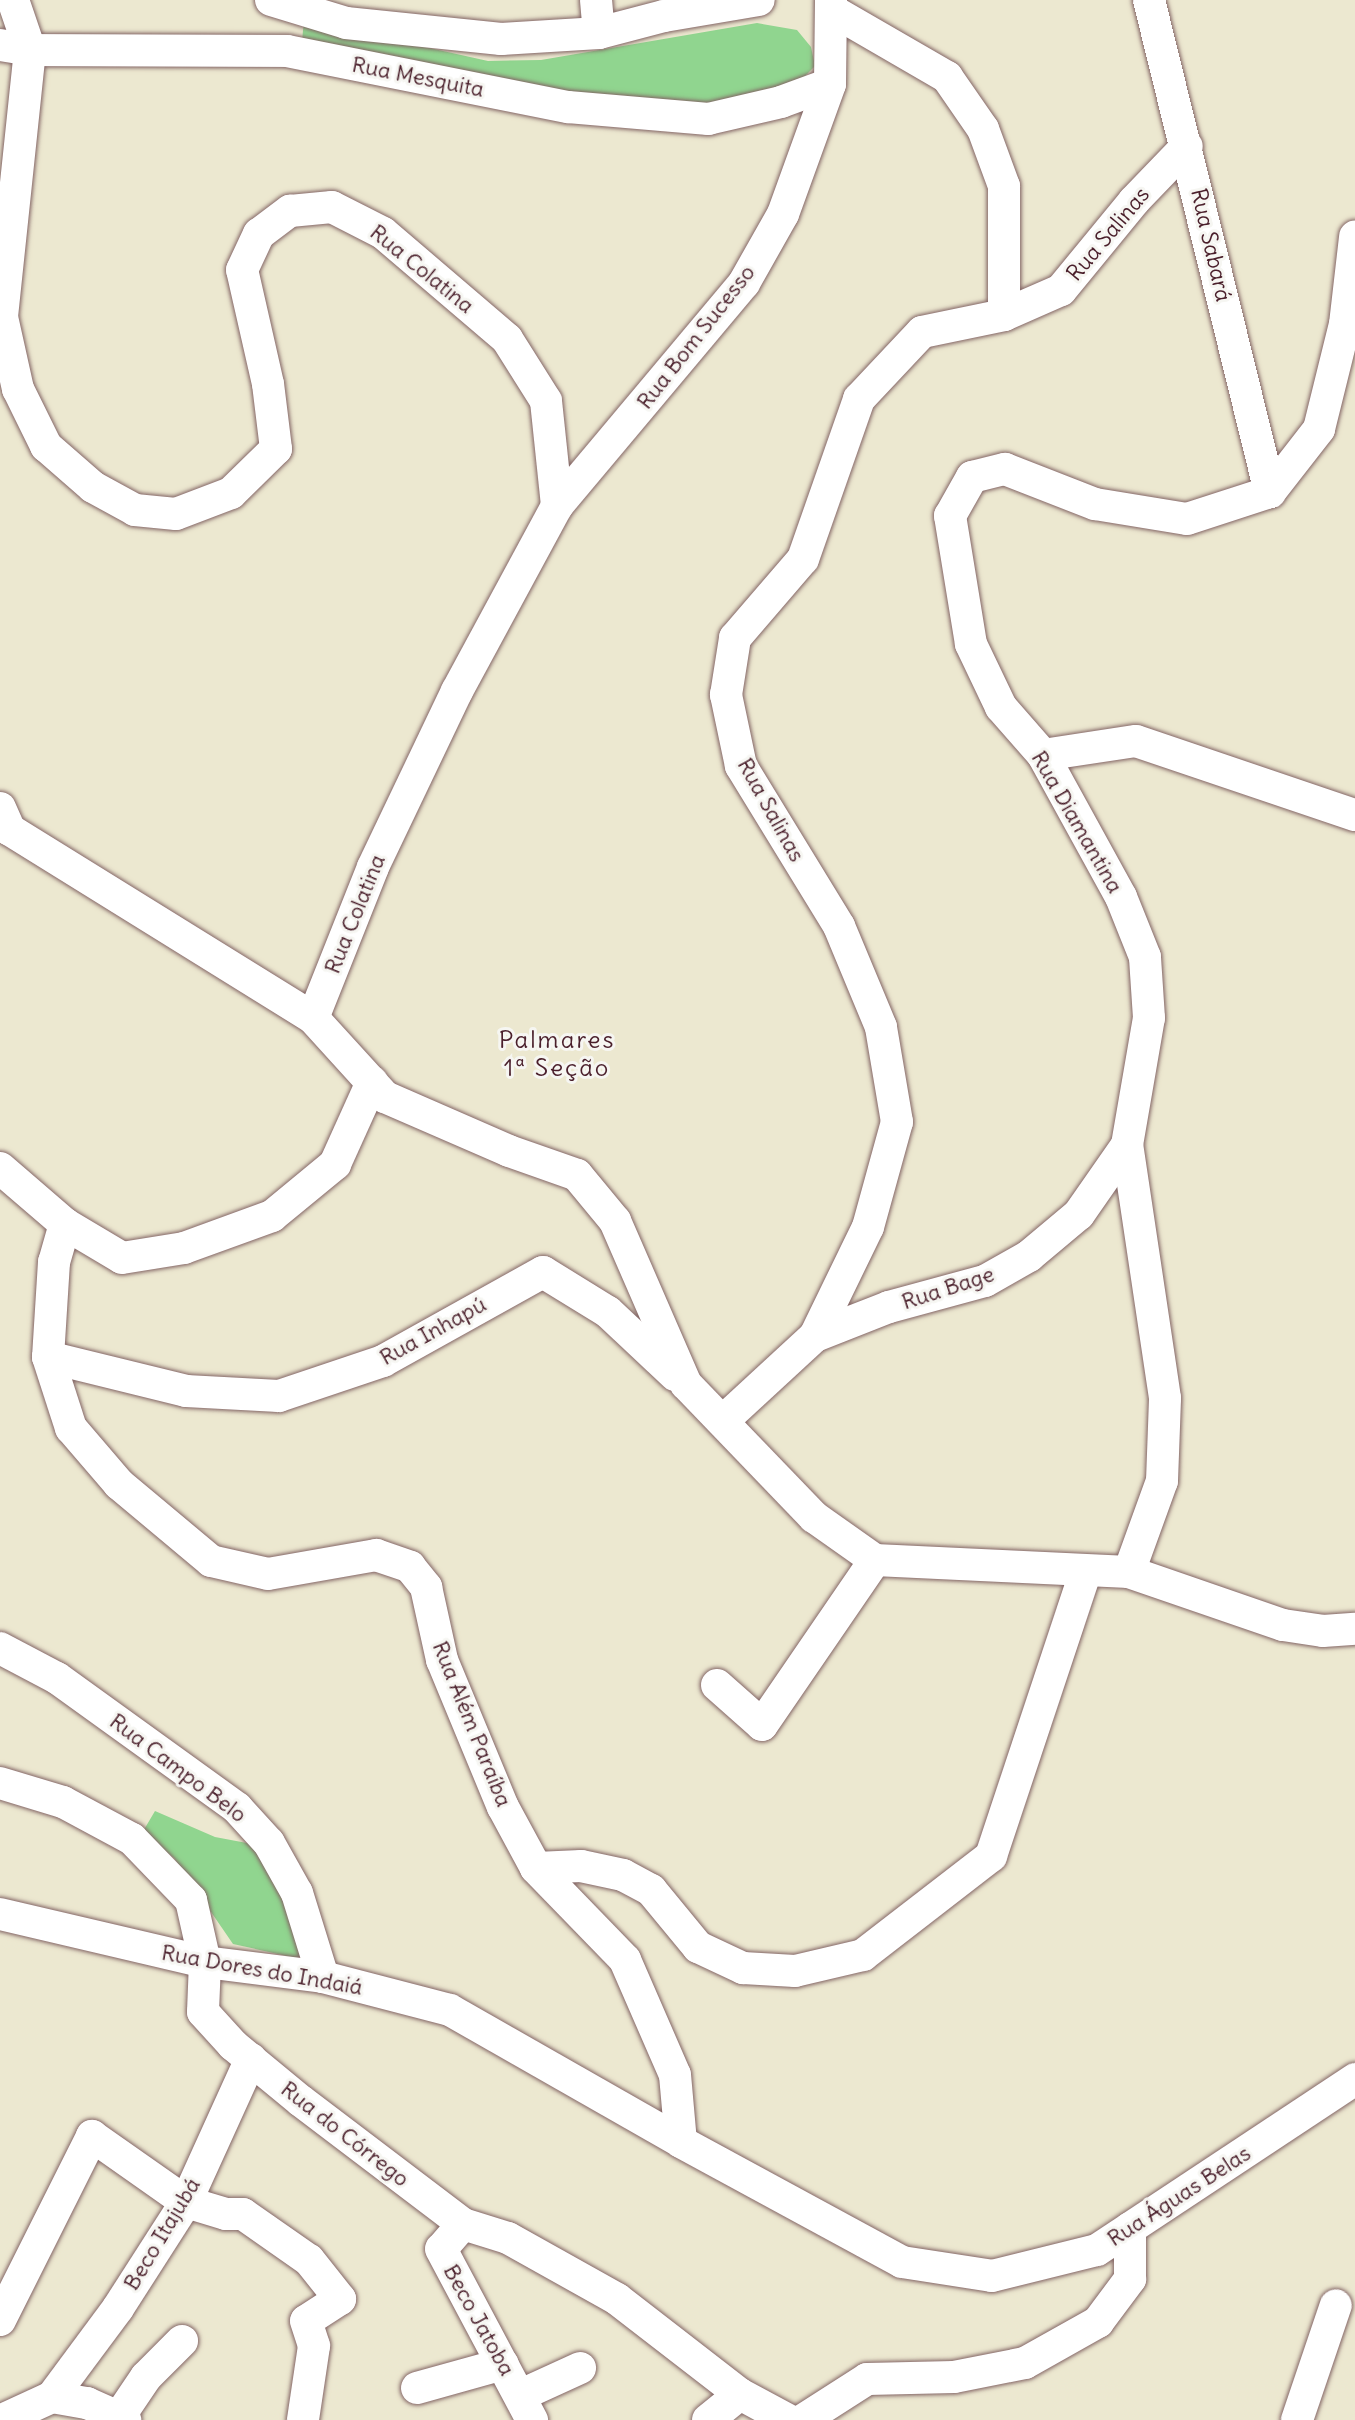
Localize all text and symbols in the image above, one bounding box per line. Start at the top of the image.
street label: Rua Mesquita [350,51,486,103]
street label: Rua Salinas [1061,182,1155,286]
street label: Rua Sabará [1185,186,1237,304]
street label: Rua Colatina [365,219,479,319]
street label: Rua Bom Sucesso [632,260,760,414]
street label: Rua Diamantina [1026,746,1128,898]
street label: Rua Salinas [732,754,810,866]
street label: Rua Colatina [319,851,391,977]
district label: Palmares 1ª Seção [499,1026,615,1082]
street label: Rua Bage [899,1261,997,1315]
street label: Rua Inhapú [375,1291,491,1371]
street label: Rua Além Paraíba [427,1637,517,1811]
street label: Rua Campo Belo [104,1708,252,1828]
street label: Rua Dores do Indaiá [160,1939,364,2001]
street label: Rua do Córrego [276,2076,414,2192]
street label: Rua Águas Belas [1103,2140,1255,2252]
street label: Beco Itajubá [118,2173,206,2295]
street label: Beco Jatoba [438,2260,520,2380]

